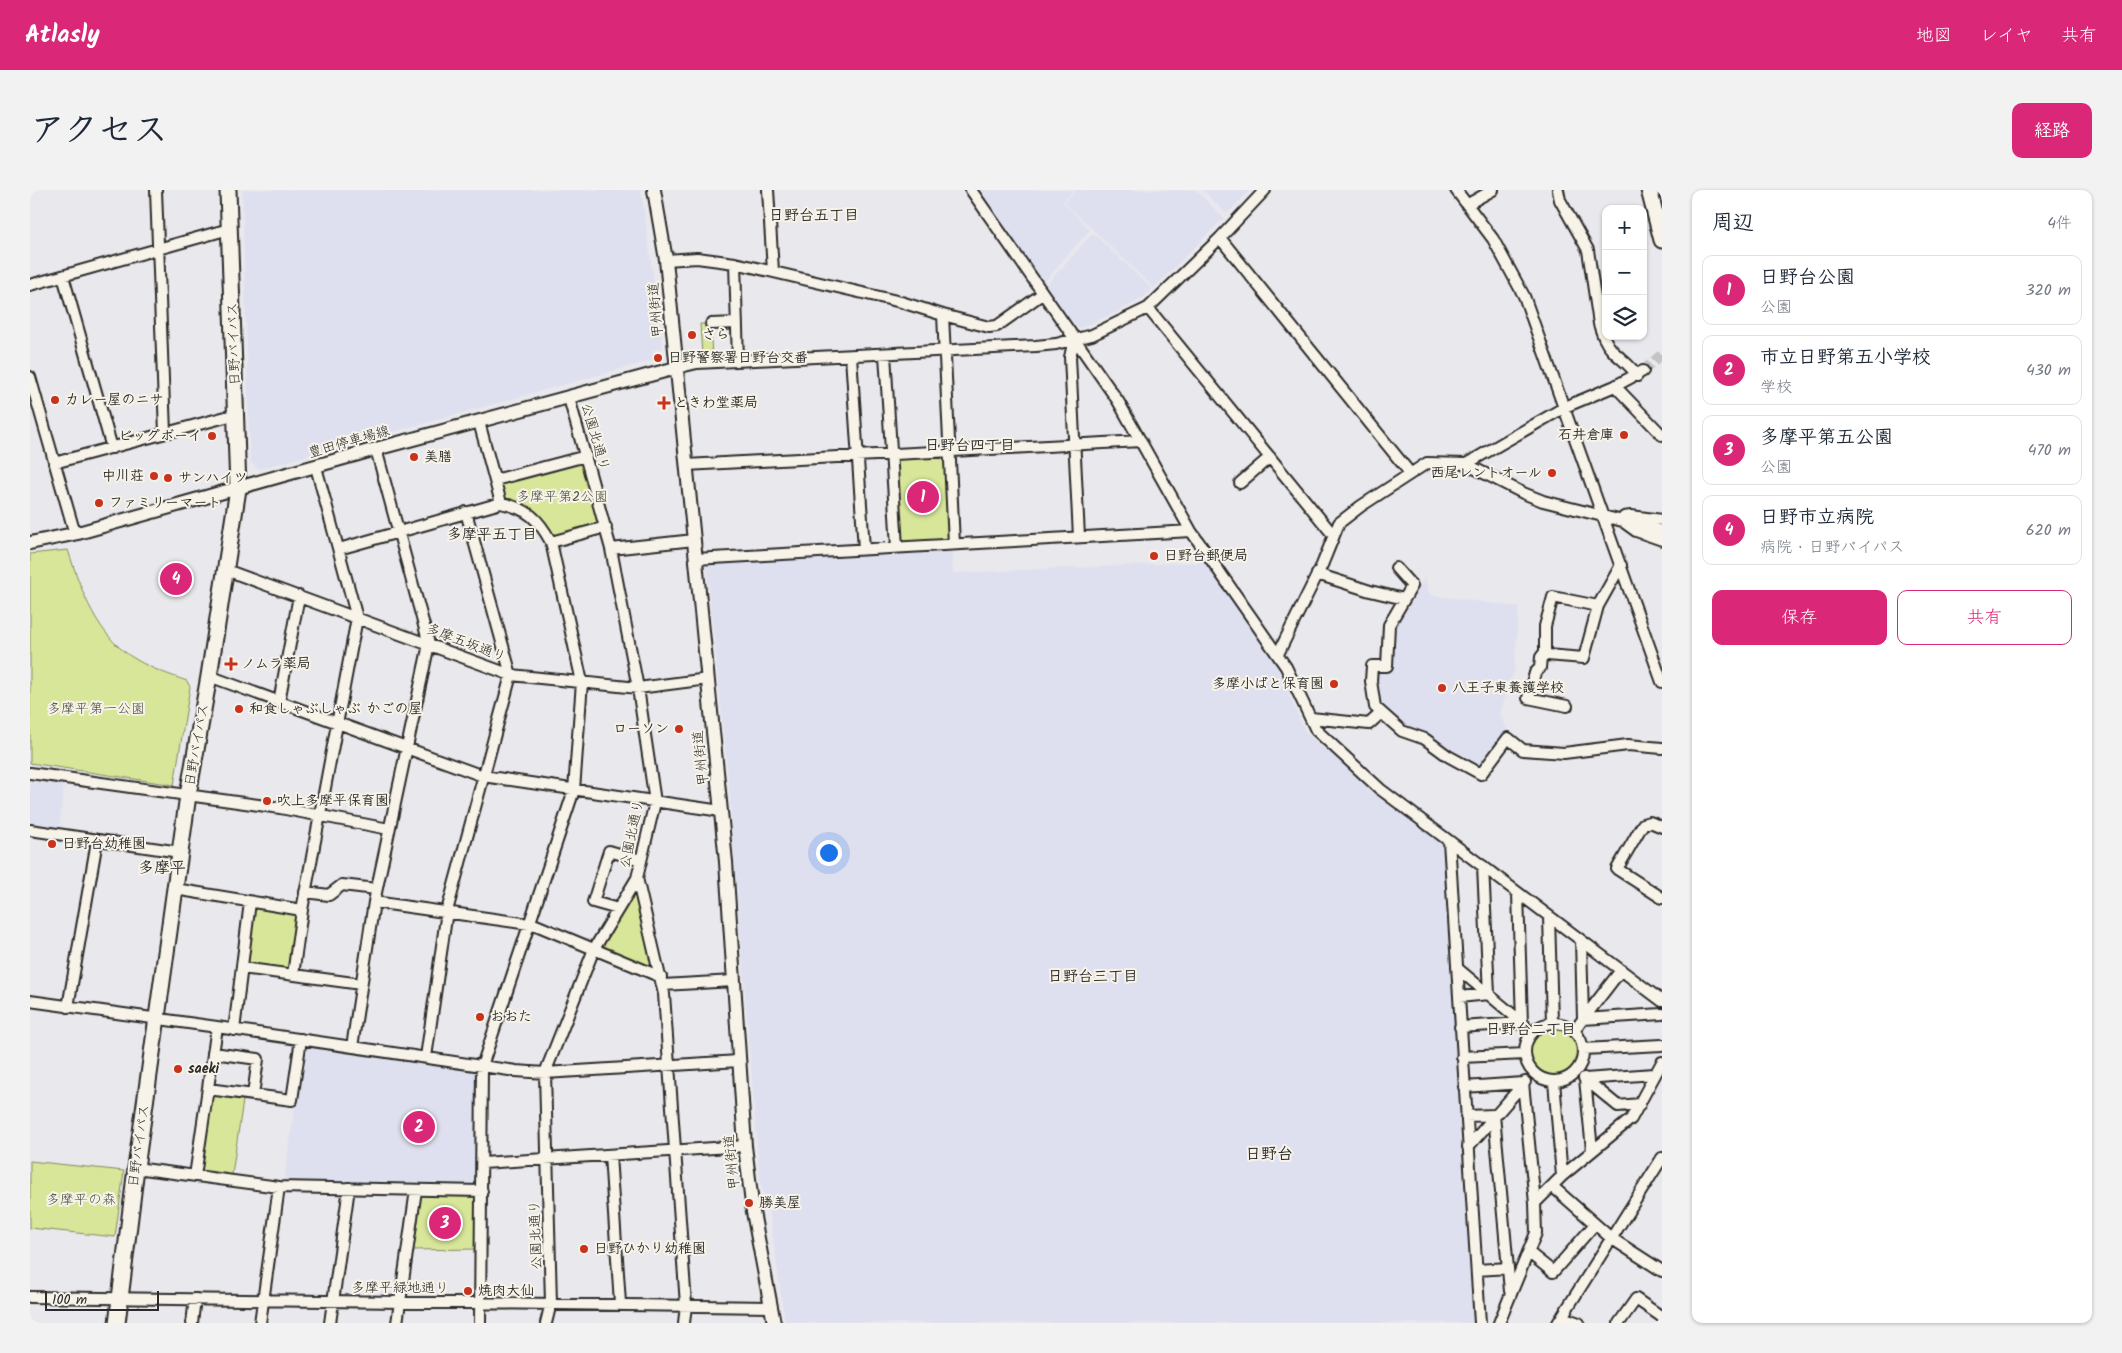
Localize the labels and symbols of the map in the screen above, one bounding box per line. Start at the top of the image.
district label: 日野台五丁目 [769,204,859,228]
street label: 甲州街道 [643,281,669,339]
street label: 日野バイパス [222,302,246,386]
place label: さら [702,324,730,346]
marker: さら [686,329,698,341]
place label: 日野警察署日野台交番 [668,347,808,369]
marker: 日野警察署日野台交番 [652,352,664,364]
place label: カレー屋のニサ [65,389,164,411]
place label: ときわ堂薬局 [674,392,758,414]
marker: カレー屋のニサ [49,394,61,406]
marker: ときわ堂薬局 [658,397,670,409]
street label: 公園北通り [575,400,615,474]
street label: 豊田停車場線 [306,420,392,464]
place label: 石井倉庫 [1558,424,1614,446]
place label: ビッグボーイ [118,425,202,447]
marker: 石井倉庫 [1618,429,1630,441]
marker: ビッグボーイ [206,430,218,442]
district label: 日野台四丁目 [925,434,1015,458]
place label: 美膳 [424,446,452,468]
marker: 美膳 [408,451,420,463]
place label: 西尾レントオール [1431,462,1542,484]
place label: 中川荘 [102,465,144,487]
place label: サンハイツ [178,467,247,489]
marker: 西尾レントオール [1546,467,1558,479]
marker: 中川荘 [148,470,160,482]
marker: サンハイツ [162,472,174,484]
pin: 1 [907,478,939,516]
park label: 多摩平第2公園 [516,486,608,508]
place label: ファミリーマート [109,492,222,514]
marker: ファミリーマート [93,497,105,509]
district label: 多摩平五丁目 [447,523,537,547]
place label: 日野台郵便局 [1164,545,1248,567]
marker: 日野台郵便局 [1148,550,1160,562]
pin: 4 [160,560,192,598]
street label: 多摩五坂通り [423,618,509,668]
place label: ノムラ薬局 [241,653,311,675]
marker: ノムラ薬局 [225,658,237,670]
place label: 多摩小ばと保育園 [1212,673,1324,695]
place label: 八王子東養護学校 [1452,677,1564,699]
marker: 多摩小ばと保育園 [1328,678,1340,690]
marker: 八王子東養護学校 [1436,682,1448,694]
park label: 多摩平第一公園 [47,698,145,720]
place label: 和食しゃぶしゃぶ かごの屋 [249,698,422,720]
street label: 日野バイパス [179,702,215,788]
marker: 和食しゃぶしゃぶ かごの屋 [233,703,245,715]
place label: ローソン [613,718,669,740]
marker: ローソン [673,723,685,735]
street label: 甲州街道 [687,729,715,787]
place label: 吹上多摩平保育園 [277,790,389,812]
marker: 吹上多摩平保育園 [261,795,273,807]
street label: 公園北通り [614,797,650,871]
place label: 日野台幼稚園 [62,833,146,855]
marker: 日野台幼稚園 [46,838,58,850]
your location [816,840,842,866]
district label: 多摩平 [138,856,186,881]
district label: 日野台三丁目 [1048,965,1138,989]
place label: おおた [490,1006,532,1028]
marker: おおた [474,1011,486,1023]
district label: 日野台二丁目 [1486,1018,1576,1042]
place label: saeki [188,1058,219,1080]
marker: saeki [172,1063,184,1075]
street label: 日野バイパス [122,1103,156,1189]
pin: 2 [403,1108,435,1146]
street label: 甲州街道 [718,1133,746,1191]
district label: 日野台 [1245,1142,1293,1167]
park label: 多摩平の森 [46,1189,116,1211]
place label: 勝美屋 [759,1192,801,1214]
marker: 勝美屋 [743,1197,755,1209]
street label: 公園北通り [524,1200,548,1270]
pin: 3 [429,1204,461,1242]
place label: 日野ひかり幼稚園 [594,1238,706,1260]
marker: 日野ひかり幼稚園 [578,1243,590,1255]
street label: 多摩平緑地通り [351,1277,449,1299]
place label: 焼肉大仙 [478,1280,534,1302]
marker: 焼肉大仙 [462,1285,474,1297]
scale bar [45,1288,159,1311]

